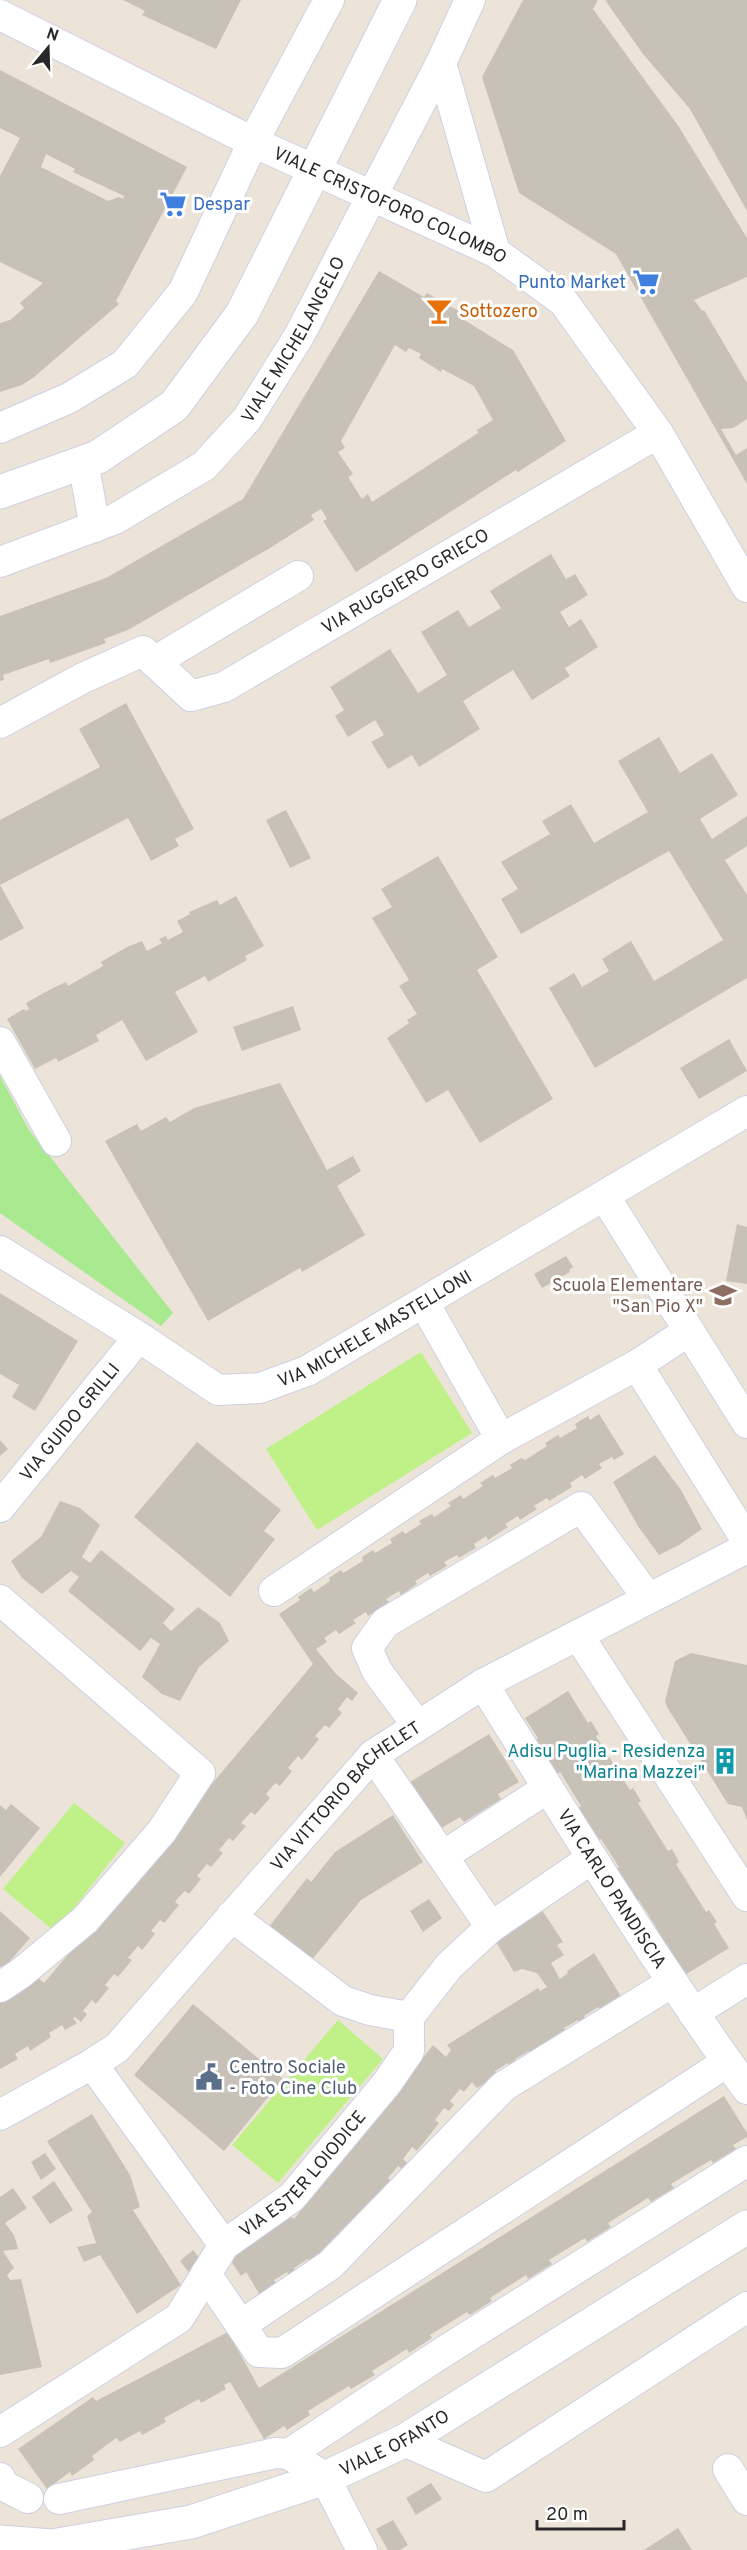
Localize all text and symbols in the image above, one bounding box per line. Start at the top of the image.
north arrow [18,18,78,78]
text: N [44,24,61,47]
street label: VIALE CRISTOFORO COLOMBO [269,143,511,270]
supermarket icon: Despar [158,189,188,219]
place label: Despar [193,194,250,217]
street label: VIALE MICHELANGELO [237,253,351,428]
supermarket icon: Punto Market [631,267,661,297]
place label: Punto Market [518,272,626,295]
bar icon: Sottozero [424,296,454,326]
place label: Sottozero [459,301,538,324]
street label: VIA RUGGIERO GRIECO [318,524,494,640]
street label: VIA MICHELE MASTELLONI [275,1266,477,1394]
place label: Scuola Elementare "San Pio X" [552,1275,703,1319]
school or university icon: Scuola Elementare "San Pio X" [708,1280,738,1310]
street label: VIA GUIDO GRILLI [16,1359,126,1487]
street label: VIA VITTORIO BACHELET [267,1717,426,1877]
place label: Adisu Puglia - Residenza "Marina Mazzei" [507,1741,705,1785]
building icon: Adisu Puglia - Residenza "Marina Mazzei" [710,1746,740,1776]
street label: VIA CARLO PANDISCIA [551,1805,671,1974]
place label: Centro Sociale - Foto Cine Club [229,2057,357,2101]
public building icon: Centro Sociale - Foto Cine Club [194,2062,224,2092]
street label: VIA ESTER LOIODICE [236,2106,372,2243]
street label: VIALE OFANTO [336,2405,454,2483]
scale bar [537,2493,624,2531]
text: 20 m [546,2504,588,2527]

